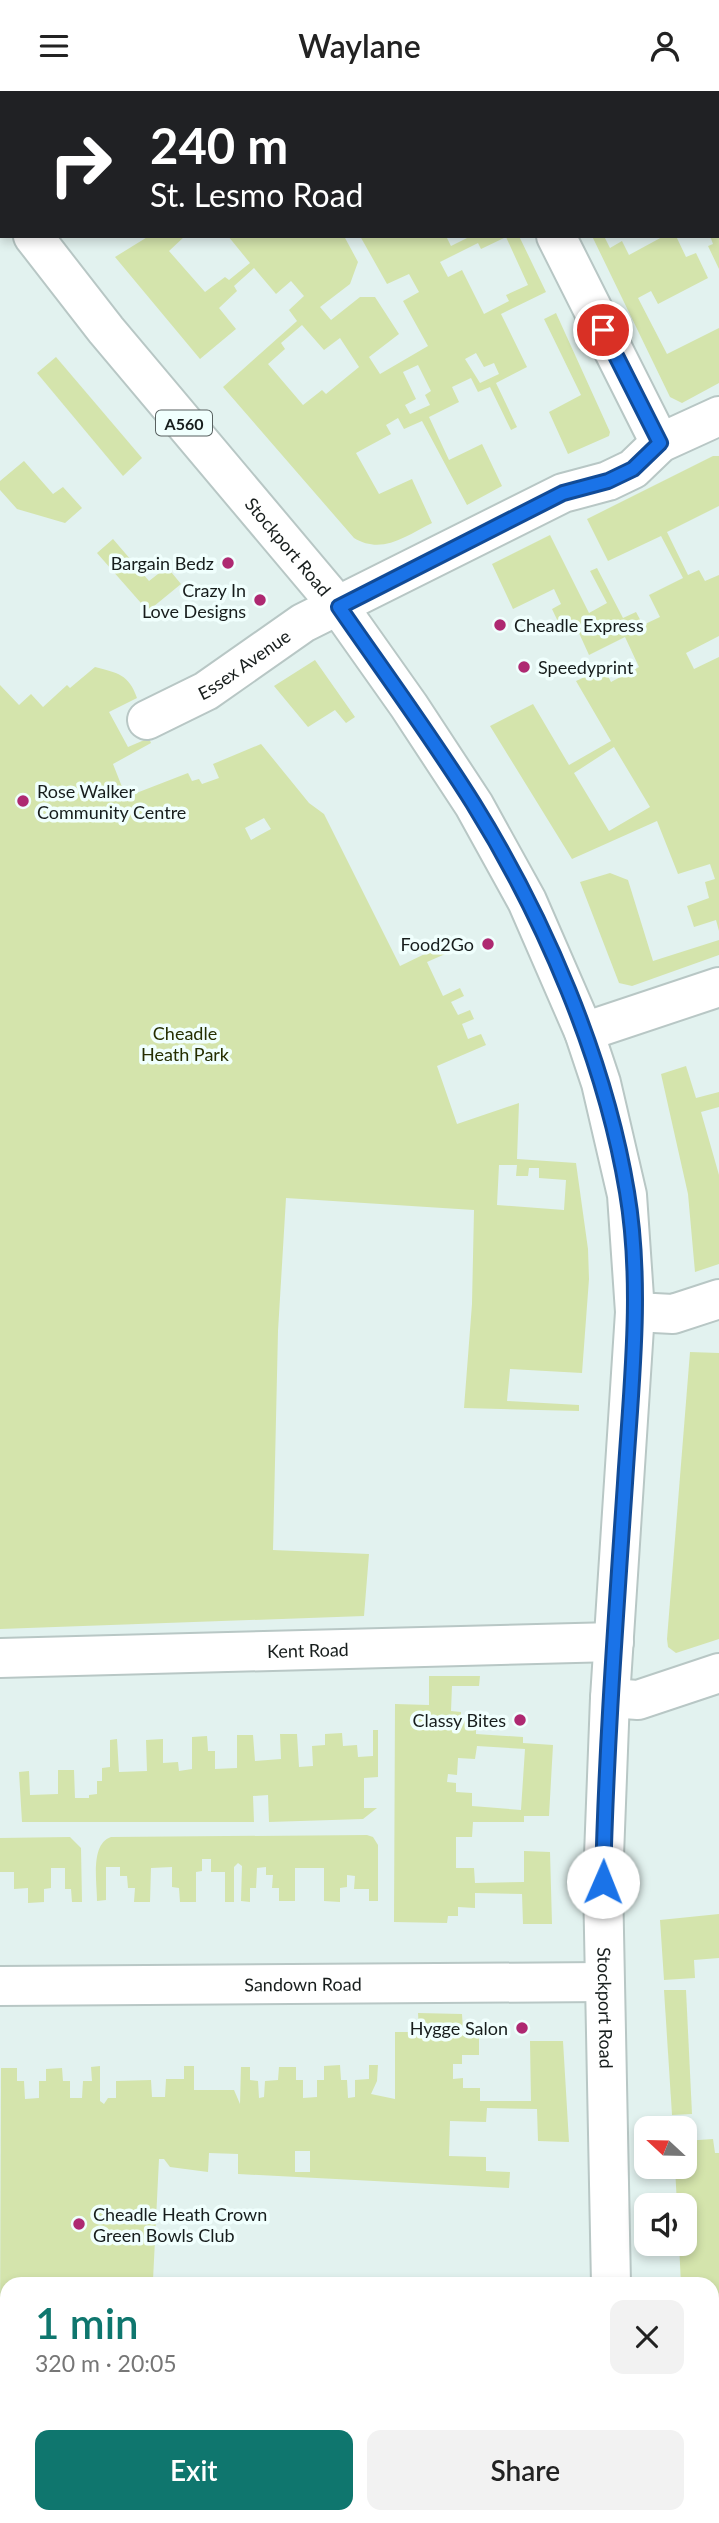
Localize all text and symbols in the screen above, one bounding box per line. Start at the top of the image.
text: Waylane [298,26,421,65]
icon: menu [35,27,73,65]
icon: person [646,27,684,65]
text: 240 m [150,116,288,174]
icon: right [35,119,126,210]
text: St. Lesmo Road [150,175,364,214]
pin [573,300,633,360]
icon: arrive [584,311,622,349]
road number: A560 [156,411,212,435]
street label: Stockport Road [241,493,336,600]
place label: Bargain Bedz [111,552,214,574]
marker: Bargain Bedz [220,555,236,571]
place label: Crazy In Love Designs [142,579,246,622]
marker: Crazy In Love Designs [252,592,268,608]
place label: Cheadle Express [514,614,644,636]
marker: Cheadle Express [492,617,508,633]
street label: Essex Avenue [194,624,294,704]
place label: Speedyprint [538,656,634,678]
marker: Speedyprint [516,659,532,675]
place label: Rose Walker Community Centre [37,780,186,823]
marker: Rose Walker Community Centre [15,793,31,809]
place label: Food2Go [400,933,474,955]
marker: Food2Go [480,936,496,952]
park label: Cheadle Heath Park [141,1022,230,1065]
street label: Kent Road [267,1638,349,1662]
place label: Classy Bites [412,1709,506,1731]
marker: Classy Bites [512,1712,528,1728]
position arrow [566,1845,640,1919]
street label: Stockport Road [593,1947,618,2069]
street label: Sandown Road [244,1973,362,1995]
place label: Hygge Salon [410,2017,508,2039]
marker: Hygge Salon [514,2020,530,2036]
north arrow [634,2116,696,2179]
map controls [634,2116,697,2256]
button: sound [634,2193,697,2256]
place label: Cheadle Heath Crown Green Bowls Club [93,2203,267,2246]
marker: Cheadle Heath Crown Green Bowls Club [71,2216,87,2232]
text: 1 min [35,2298,139,2348]
button: close [610,2300,684,2374]
text: 320 m · 20:05 [35,2349,177,2377]
button: Exit [35,2430,353,2510]
button: Share [367,2430,684,2510]

